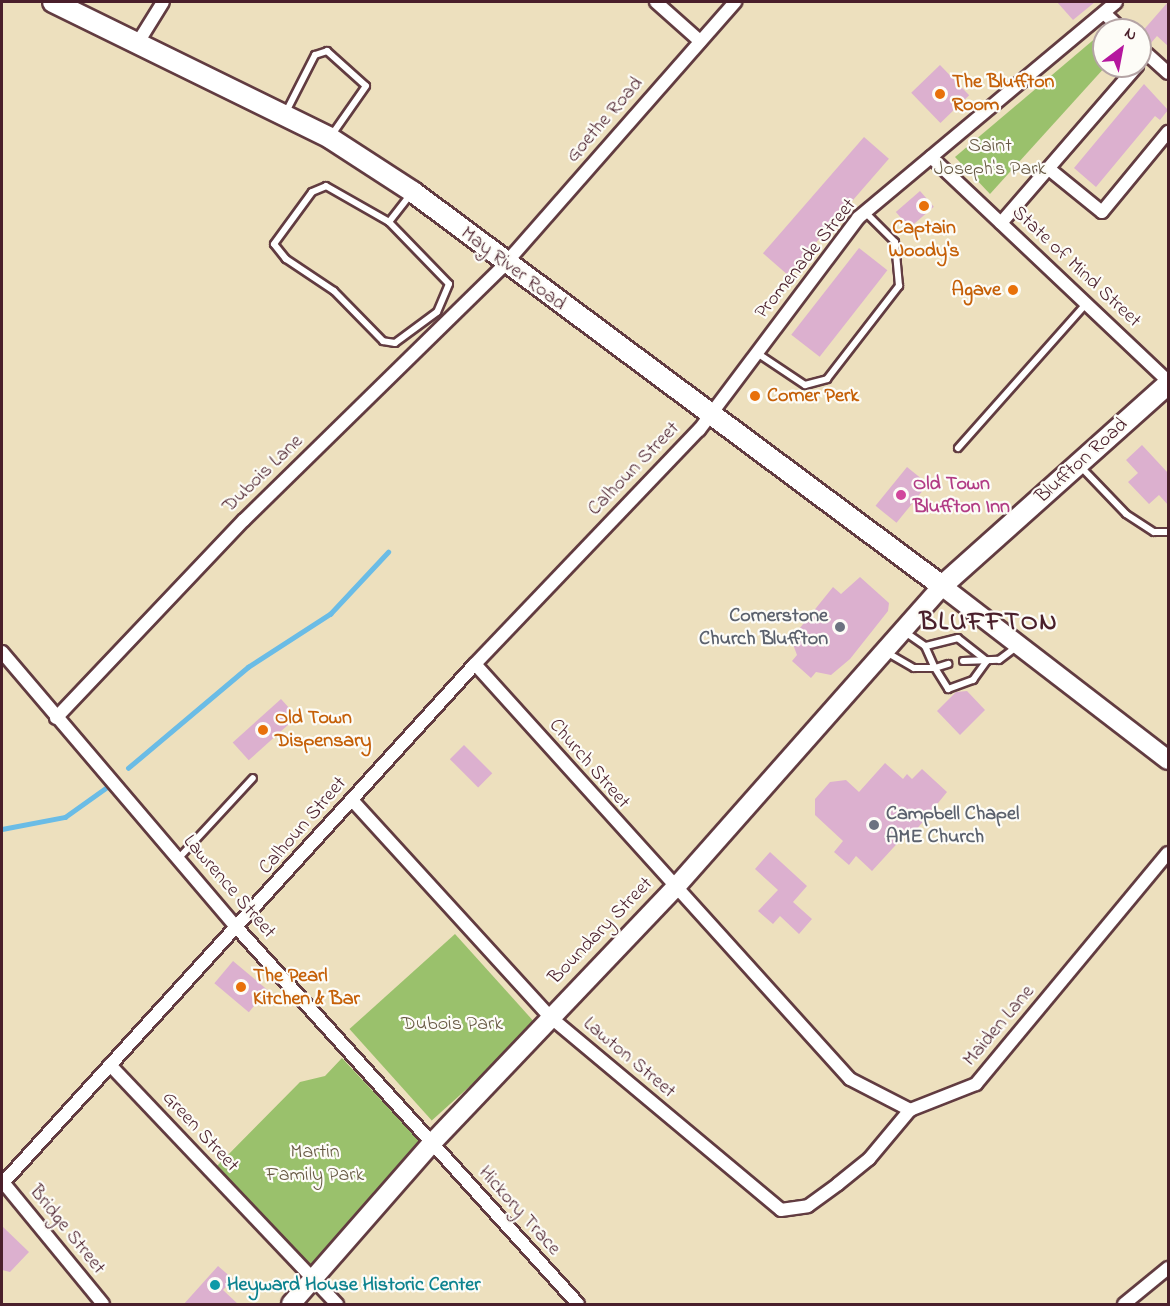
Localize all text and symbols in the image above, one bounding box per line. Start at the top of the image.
north arrow [1092,18,1152,78]
text: N [1120,21,1141,47]
place label: The Bluffton Room [952,70,1054,117]
street label: Goethe Road [561,72,649,168]
marker: The Bluffton Room [933,87,947,101]
park label: Saint Joseph's Park [934,135,1046,182]
street label: Promenade Street [750,194,862,324]
marker: Captain Woody's [917,199,931,213]
street label: State of Mind Street [1006,201,1146,333]
place label: Captain Woody's [889,216,959,263]
street label: May River Road [456,222,570,316]
place label: Agave [952,278,1001,302]
marker: Agave [1006,283,1020,297]
place label: Corner Perk [767,384,859,408]
marker: Corner Perk [748,389,762,403]
street label: Bluffton Road [1031,413,1133,509]
street label: Calhoun Street [583,417,685,521]
street label: Dubois Lane [218,430,308,518]
place label: Old Town Bluffton Inn [913,472,1010,519]
marker: Old Town Bluffton Inn [894,488,908,502]
place label: Cornerstone Church Bluffton [699,604,828,651]
district label: BLUFFTON [920,608,1058,640]
marker: Cornerstone Church Bluffton [833,620,847,634]
place label: Old Town Dispensary [275,706,371,753]
street label: Church Street [543,714,635,814]
marker: Old Town Dispensary [256,723,270,737]
street label: Calhoun Street [254,772,352,880]
place label: Campbell Chapel AME Church [886,802,1019,849]
marker: Campbell Chapel AME Church [867,818,881,832]
street label: Lawrence Street [177,830,281,944]
street label: Boundary Street [544,872,658,990]
place label: The Pearl Kitchen & Bar [253,964,360,1011]
marker: The Pearl Kitchen & Bar [234,980,248,994]
street label: Maiden Lane [958,981,1040,1071]
park label: Dubois Park [401,1012,503,1036]
street label: Lawton Street [578,1012,680,1104]
street label: Green Street [156,1087,244,1177]
park label: Martin Family Park [266,1140,364,1187]
street label: Hickory Trace [473,1161,565,1261]
street label: Bridge Street [24,1181,110,1279]
place label: Heyward House Historic Center [227,1273,480,1297]
marker: Heyward House Historic Center [208,1278,222,1292]

